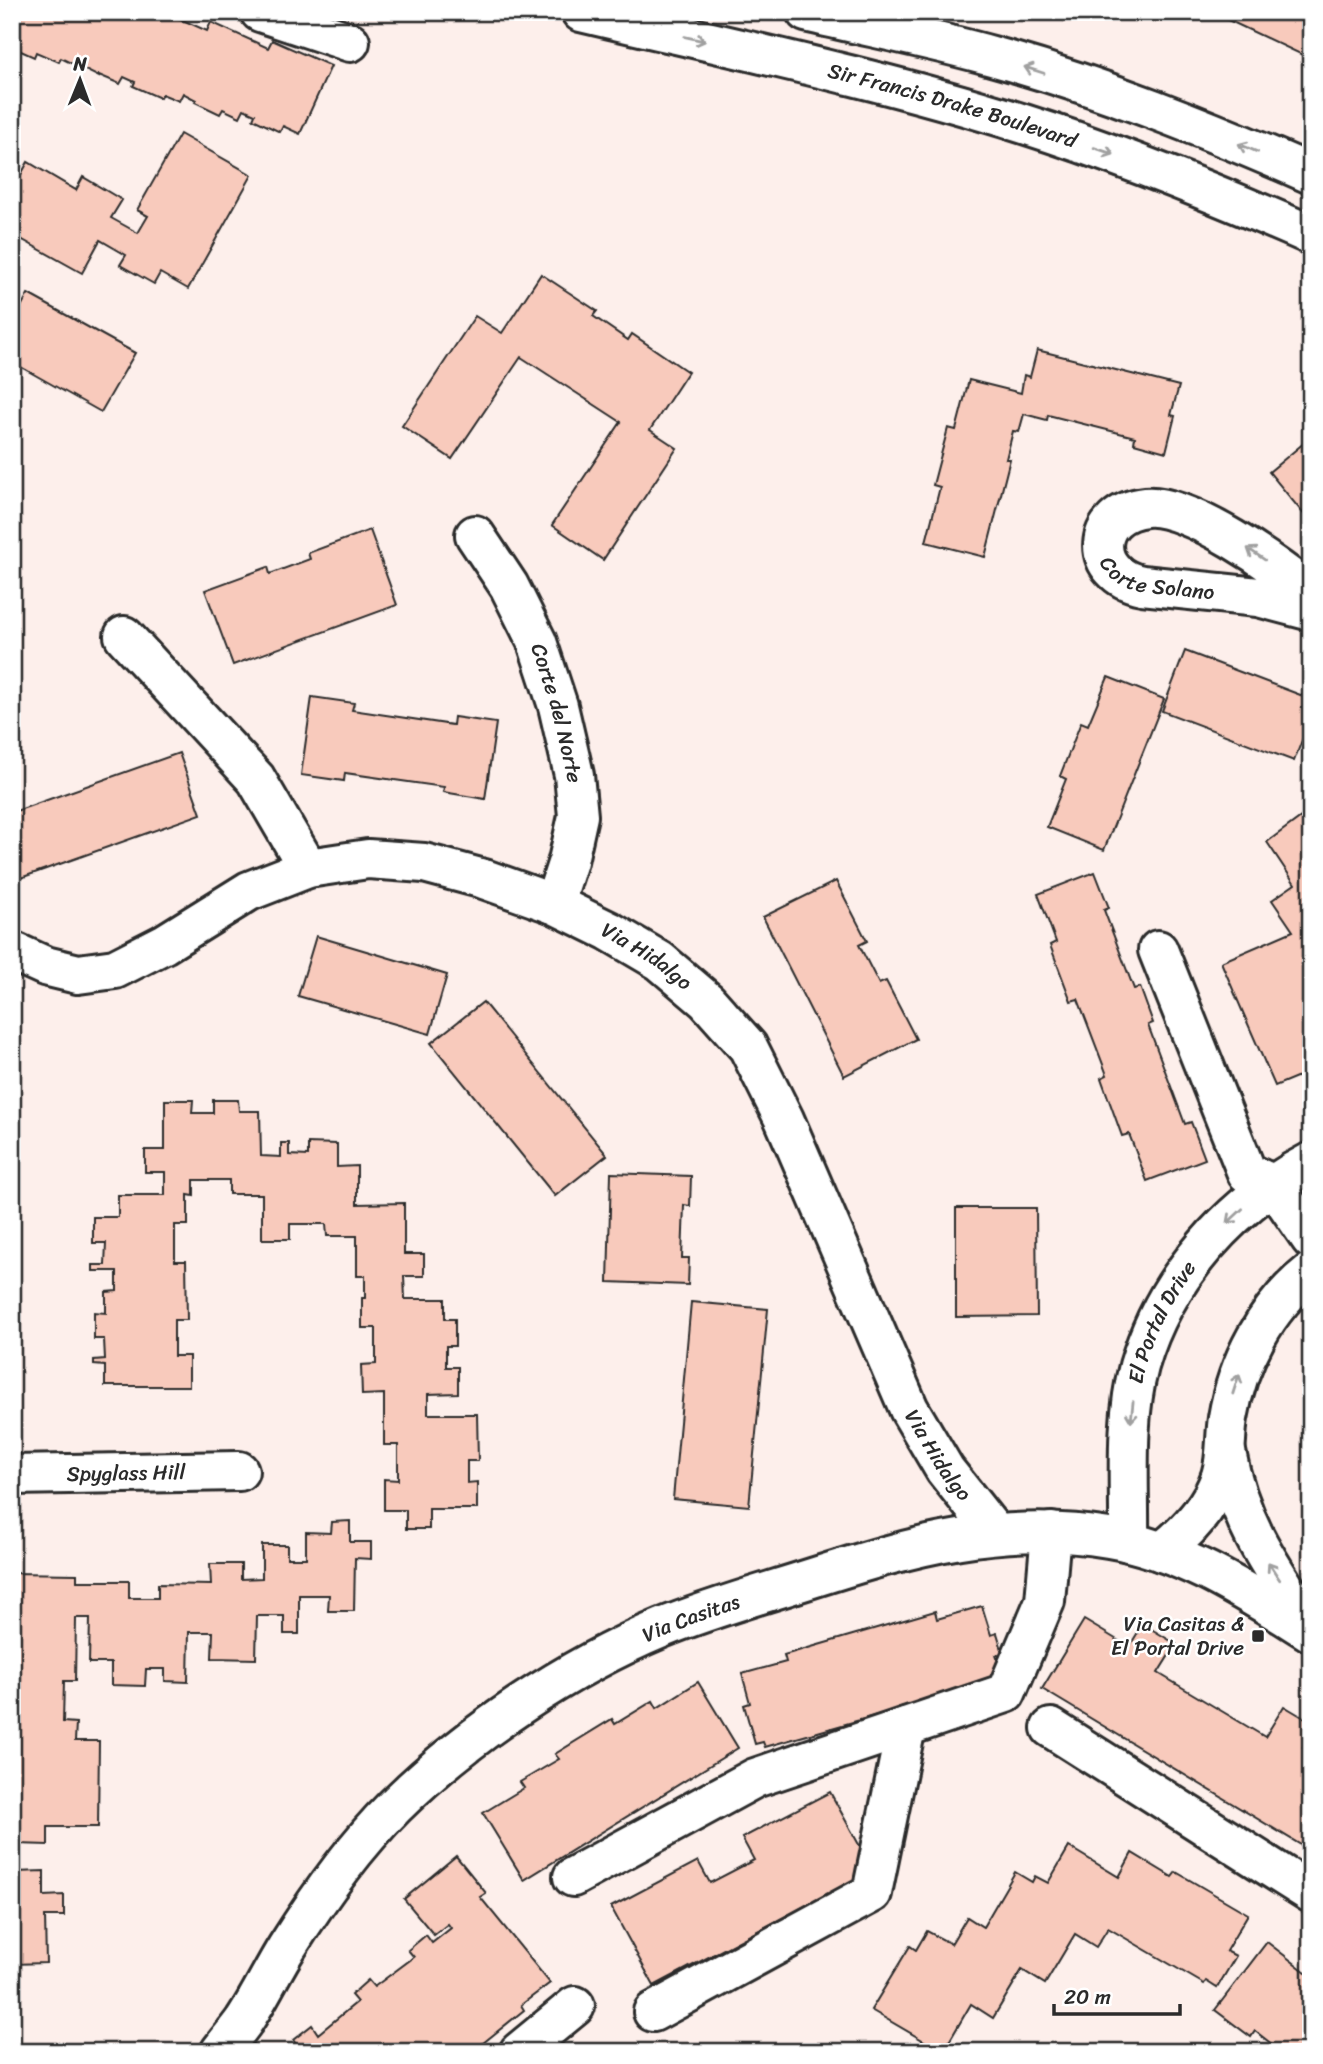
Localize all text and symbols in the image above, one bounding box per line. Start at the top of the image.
one-way arrow [683,33,706,46]
north arrow [46,46,116,116]
text: N [72,47,88,80]
street label: Sir Francis Drake Boulevard [824,51,1084,160]
one-way arrow [1024,63,1046,75]
one-way arrow [1238,140,1259,153]
one-way arrow [1092,146,1114,158]
one-way arrow [1247,547,1266,562]
street label: Corte Solano [1089,548,1217,611]
street label: Corte del Norte [520,638,594,785]
street label: Via Hidalgo [595,911,702,1000]
one-way arrow [1227,1207,1245,1223]
street label: El Portal Drive [1116,1252,1207,1387]
one-way arrow [1231,1374,1243,1396]
one-way arrow [1125,1400,1138,1423]
street label: Via Hidalgo [894,1402,982,1510]
street label: Spyglass Hill [66,1453,187,1493]
one-way arrow [1266,1561,1280,1581]
street label: Via Casitas [636,1583,745,1653]
place label: Via Casitas & El Portal Drive [1111,1605,1244,1667]
marker: Via Casitas & El Portal Drive [1250,1628,1266,1644]
scale bar [1054,1973,1180,2017]
text: 20 m [1064,1978,1111,2016]

